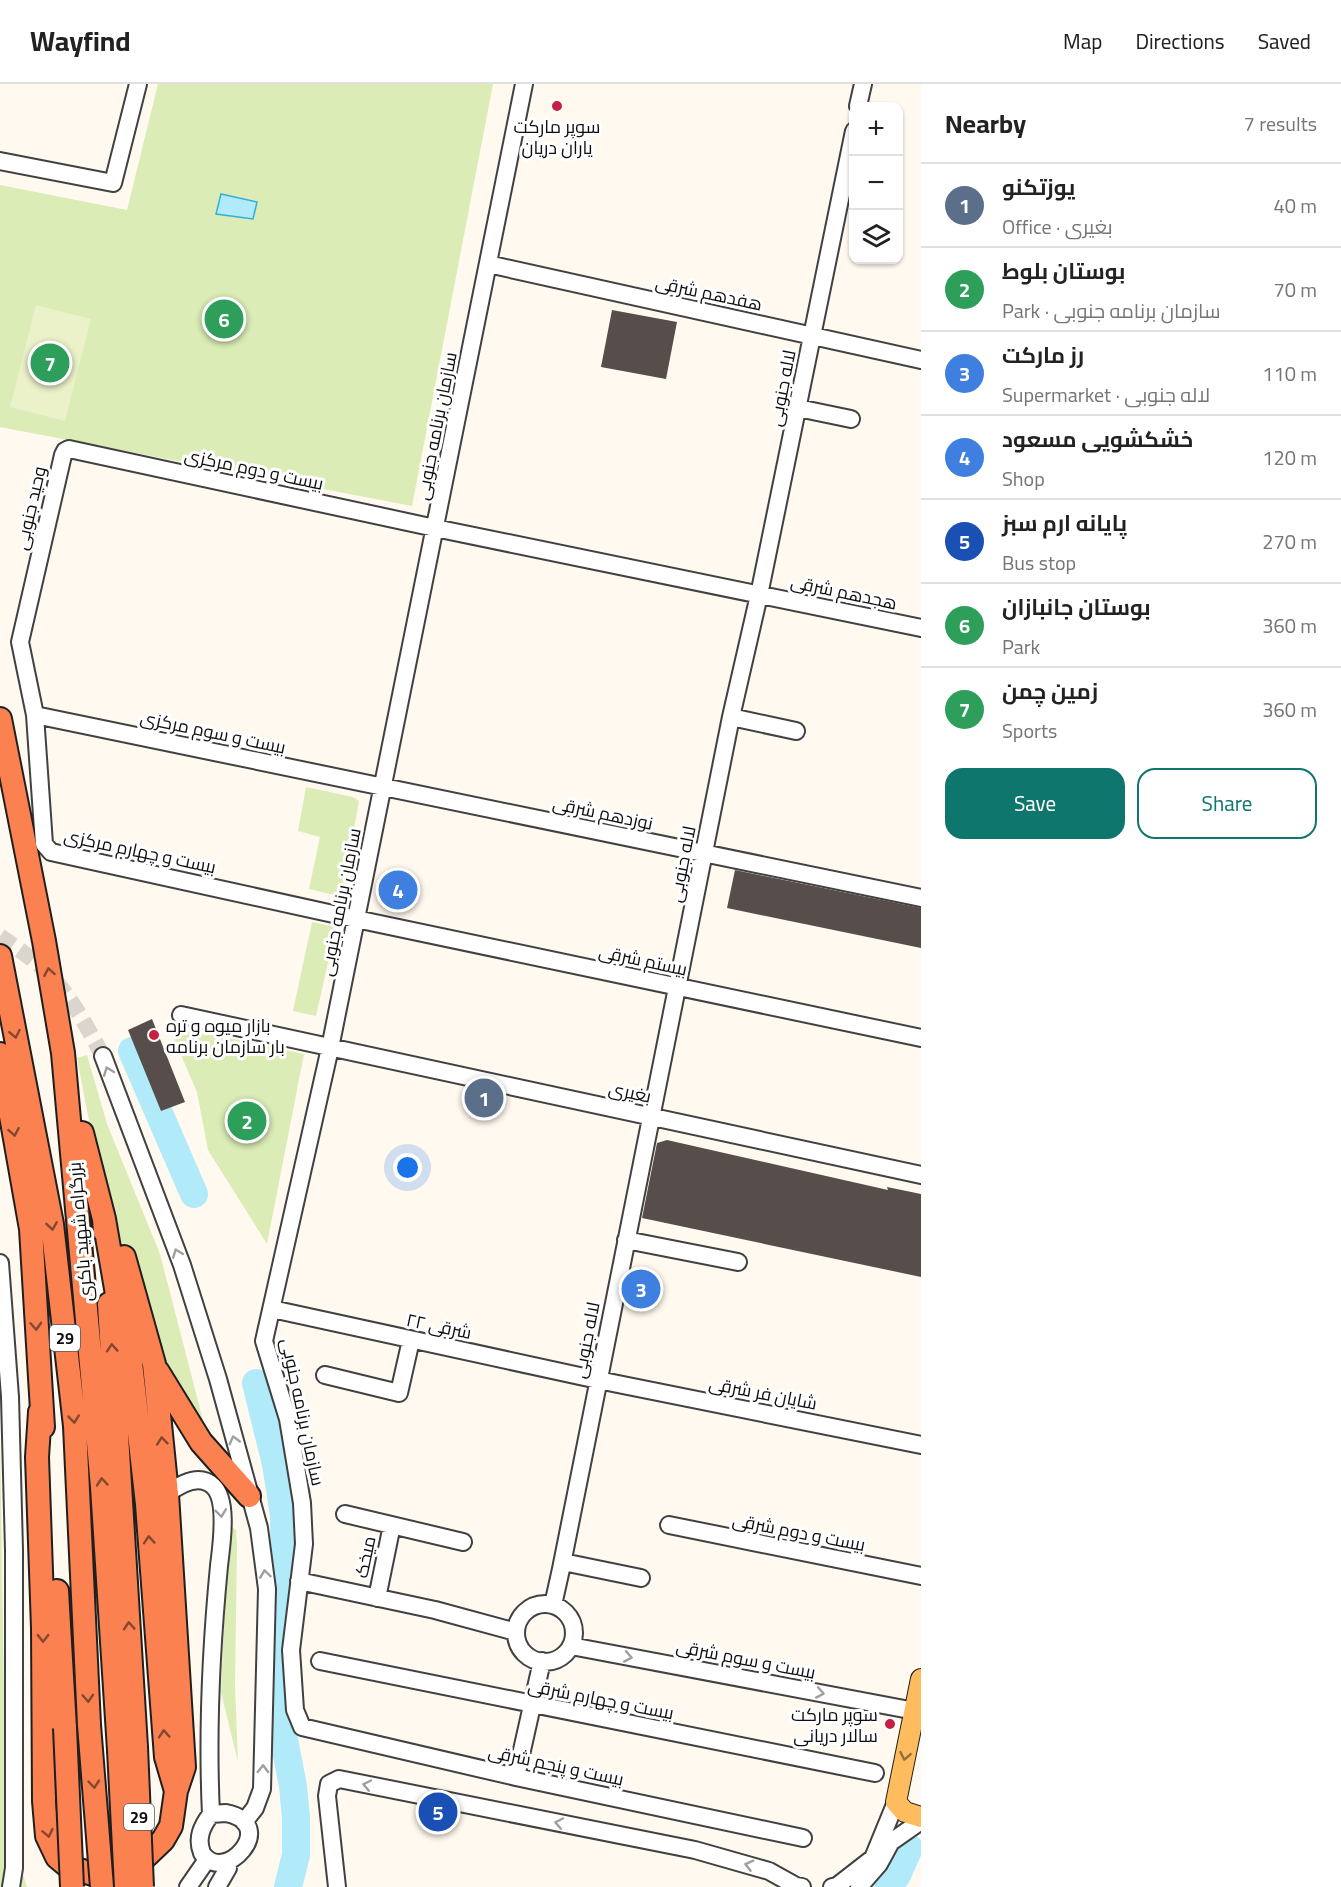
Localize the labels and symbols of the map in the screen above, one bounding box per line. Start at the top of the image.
marker: سوپر مارکت یاران دریان [550,99,564,113]
place label: سوپر مارکت یاران دریان [513,110,601,164]
street label: هفدهم شرقی [652,266,766,320]
pin: 6 [204,296,244,342]
pin: 7 [31,340,70,386]
street label: لاله جنوبی [758,347,806,429]
street label: سازمان برنامه جنوبی [405,349,467,503]
street label: بیست و دوم مرکزی [181,438,327,500]
street label: وحید جنوبی [4,463,56,553]
street label: هجدهم شرقی [788,565,900,619]
street label: بیست و سوم مرکزی [137,700,289,764]
street label: نوزدهم شرقی [550,786,656,840]
street label: بیست و چهارم مرکزی [61,819,219,883]
street label: لاله جنوبی [658,823,706,905]
street label: سازمان برنامه جنوبی [309,825,371,979]
pin: 4 [378,868,418,912]
street label: بیستم شرقی [596,935,690,985]
one-way arrow [43,967,56,977]
place label: بازار میوه و تره بار سازمان برنامه [166,1009,285,1063]
marker: بازار میوه و تره بار سازمان برنامه [147,1028,161,1042]
one-way arrow [8,1029,21,1039]
one-way arrow [103,1066,116,1076]
street label: بغیری [606,1071,654,1113]
pin: 1 [464,1076,504,1120]
pin: 2 [228,1098,266,1144]
one-way arrow [7,1127,20,1137]
your location [393,1153,422,1182]
street label: بزرگراه شهید باکری [57,1161,103,1303]
one-way arrow [45,1221,57,1230]
one-way arrow [172,1248,184,1259]
pin: 3 [622,1266,660,1312]
street label: لاله جنوبی [562,1299,610,1381]
street label: ۲۲ شرقی [403,1303,475,1349]
one-way arrow [29,1321,42,1330]
road number: 29 [50,1325,80,1351]
street label: سازمان برنامه جنوبی [271,1335,335,1489]
one-way arrow [106,1343,119,1352]
street label: شایان فر شرقی [706,1366,820,1420]
one-way arrow [67,1415,80,1424]
one-way arrow [229,1435,241,1445]
one-way arrow [156,1436,169,1445]
one-way arrow [96,1477,109,1486]
street label: بیست و دوم شرقی [730,1503,868,1561]
one-way arrow [215,1508,227,1518]
street label: میخک [344,1533,386,1581]
one-way arrow [143,1535,156,1544]
one-way arrow [260,1570,272,1579]
one-way arrow [123,1622,136,1631]
street label: بیست و سوم شرقی [673,1629,819,1689]
one-way arrow [37,1634,49,1643]
one-way arrow [623,1650,633,1663]
street label: بیست و چهارم شرقی [525,1669,677,1729]
one-way arrow [815,1686,825,1699]
one-way arrow [82,1693,95,1702]
place label: سوپر مارکت سالار دریانی [791,1698,878,1752]
marker: سوپر مارکت سالار دریانی [883,1717,897,1731]
one-way arrow [158,1729,171,1738]
street label: بیست و پنجم شرقی [485,1735,627,1795]
one-way arrow [899,1751,912,1761]
one-way arrow [256,1764,269,1773]
one-way arrow [87,1779,100,1788]
one-way arrow [363,1779,373,1792]
pin: 5 [418,1790,458,1834]
road number: 29 [124,1804,154,1830]
one-way arrow [554,1817,564,1830]
one-way arrow [41,1828,54,1838]
one-way arrow [744,1860,755,1872]

